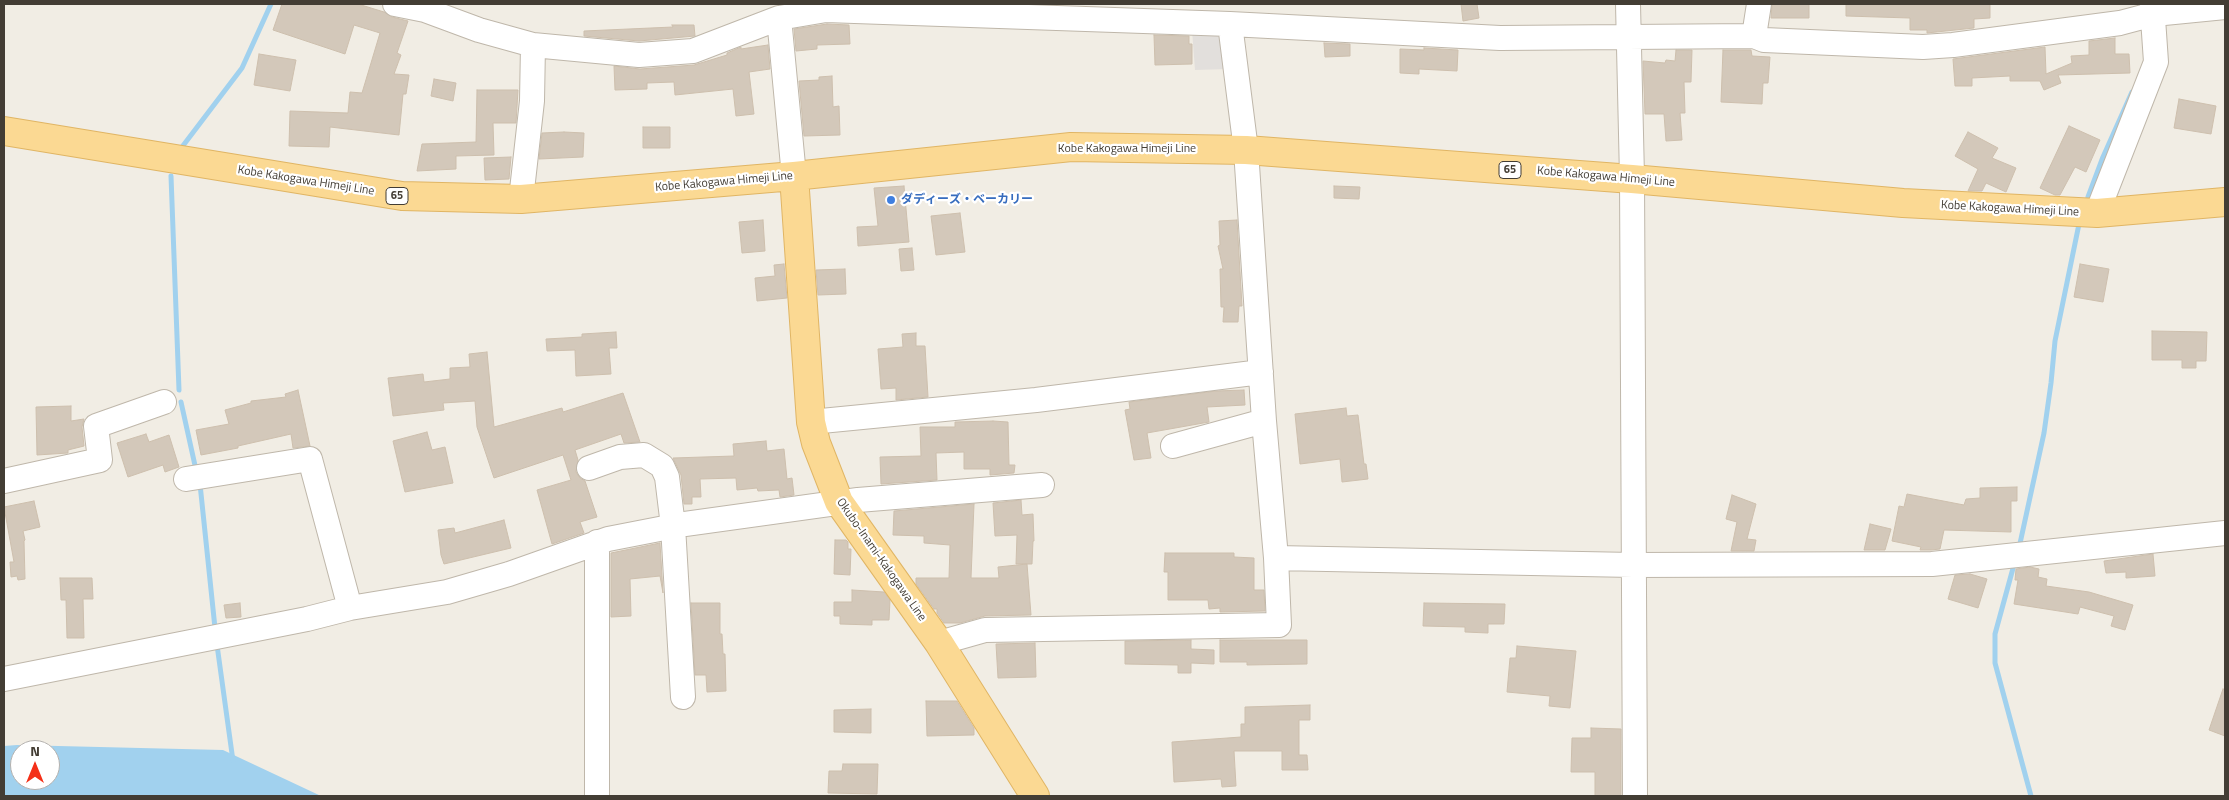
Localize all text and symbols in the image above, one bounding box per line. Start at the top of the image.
street label: Kobe Kakogawa Himeji Line [1058,142,1196,156]
road number: 65 [1499,162,1521,178]
street label: Kobe Kakogawa Himeji Line [237,163,375,199]
street label: Kobe Kakogawa Himeji Line [1536,164,1676,190]
street label: Kobe Kakogawa Himeji Line [654,169,794,195]
road number: 65 [386,188,408,205]
place label: ダディーズ・ベーカリー [901,193,1033,207]
marker: ダディーズ・ベーカリー [885,194,897,206]
street label: Kobe Kakogawa Himeji Line [1941,198,2079,220]
street label: Okubo-Inami-Kakogawa Line [833,496,929,624]
north arrow [10,740,60,790]
text: N [30,740,40,761]

